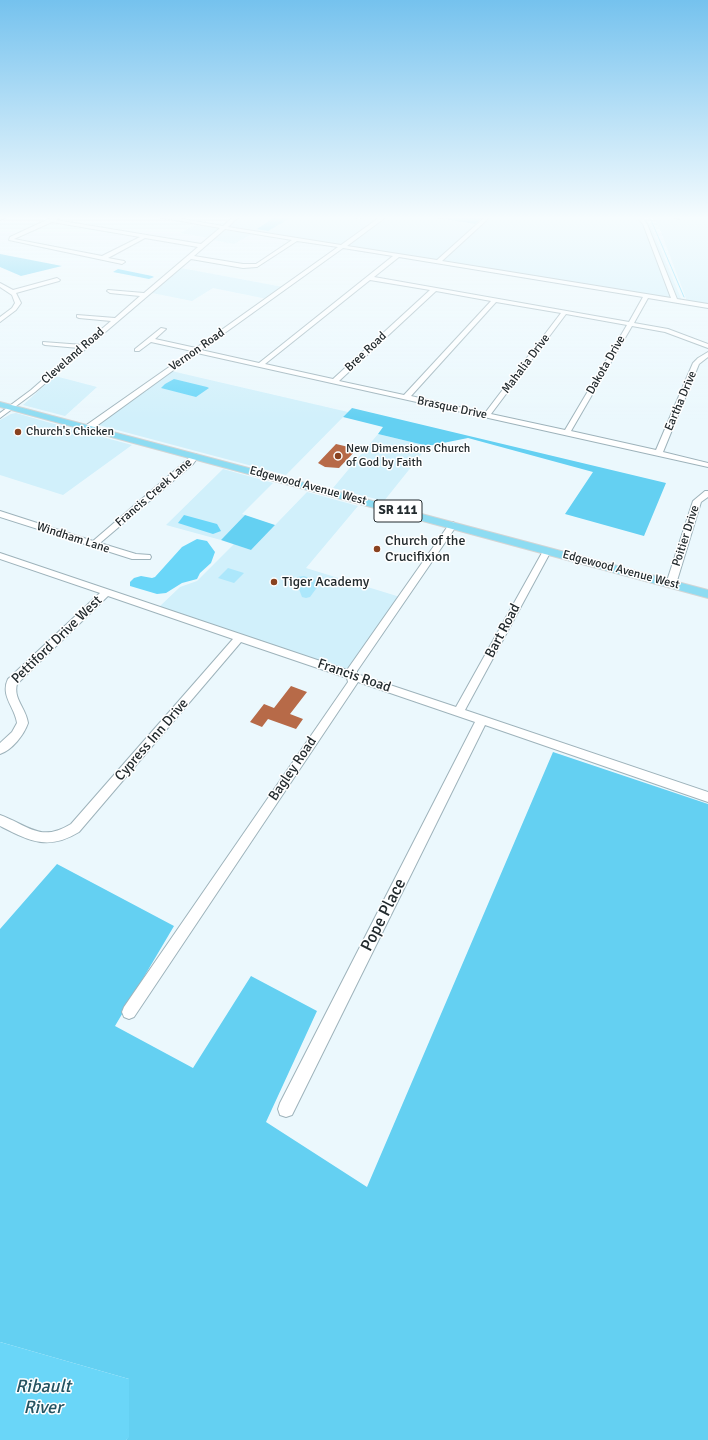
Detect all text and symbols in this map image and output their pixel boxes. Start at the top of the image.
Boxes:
street label: Cleveland Road [39,325,107,387]
street label: Vernon Road [167,326,227,374]
street label: Bree Road [342,329,390,375]
street label: Mahalia Drive [499,331,553,397]
street label: Dakota Drive [583,333,629,397]
street label: Eartha Drive [662,369,700,433]
street label: Brasque Drive [416,394,488,422]
place label: Church's Chicken [26,425,114,439]
marker: Church's Chicken [13,427,23,437]
place label: New Dimensions Church of God by Faith [346,442,470,470]
marker: New Dimensions Church of God by Faith [333,451,343,461]
street label: Francis Creek Lane [113,456,195,530]
street label: Edgewood Avenue West [248,463,368,509]
road number: SR 111 [374,500,422,522]
street label: Poitier Drive [669,504,703,568]
street label: Windham Lane [35,519,111,557]
place label: Church of the Crucifixion [385,533,465,566]
marker: Church of the Crucifixion [372,544,382,554]
street label: Edgewood Avenue West [561,547,681,593]
place label: Tiger Academy [282,574,369,590]
marker: Tiger Academy [269,577,279,587]
street label: Pettiford Drive West [8,593,106,687]
street label: Bart Road [482,601,524,661]
street label: Francis Road [315,656,393,696]
street label: Cypress Inn Drive [112,695,192,785]
street label: Bagley Road [266,734,320,804]
street label: Pope Place [357,875,411,955]
water label: Ribault River [15,1376,71,1418]

